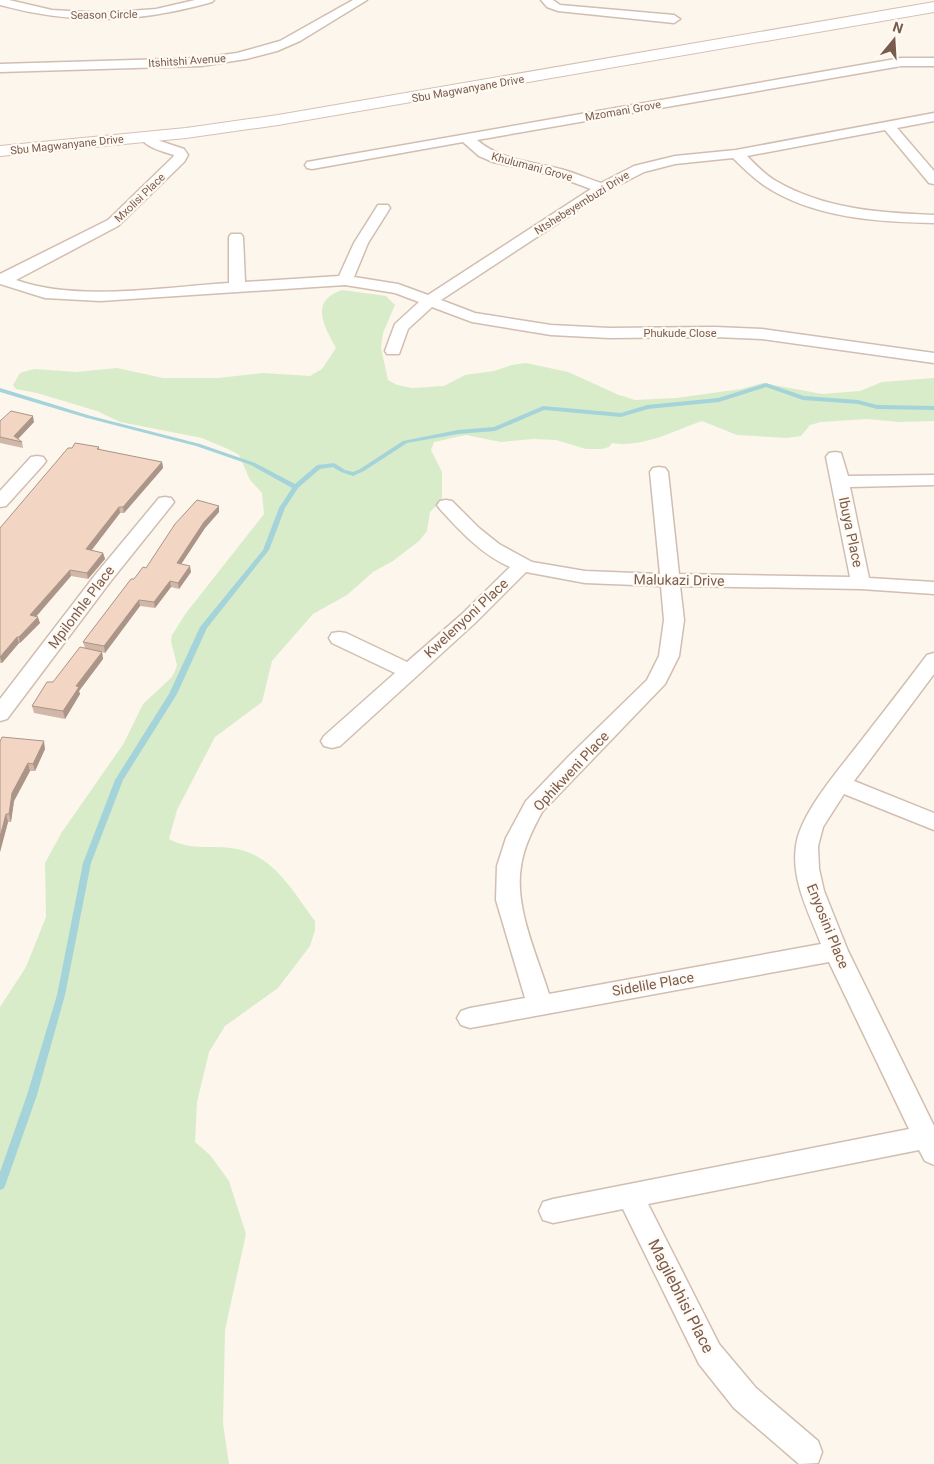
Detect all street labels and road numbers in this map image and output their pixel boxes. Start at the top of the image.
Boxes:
street label: Season Circle [70,8,138,22]
street label: Itshitshi Avenue [148,52,226,70]
street label: Sbu Magwanyane Drive [411,73,525,105]
street label: Mzomani Grove [584,98,662,124]
street label: Sbu Magwanyane Drive [10,133,125,157]
street label: Khulumani Grove [490,150,574,184]
street label: Ntshebeyembuzi Drive [532,168,632,237]
street label: Mxolisi Place [112,171,168,225]
street label: Phukude Close [643,327,717,340]
street label: Ibuya Place [836,495,866,569]
street label: Mpilonhle Place [45,563,117,651]
street label: Malukazi Drive [633,571,725,589]
street label: Kwelenyoni Place [421,575,511,661]
street label: Ophikweni Place [530,728,612,814]
street label: Enyosini Place [804,881,852,971]
street label: Sidelile Place [611,969,695,999]
street label: Magilebhisi Place [644,1236,718,1356]

